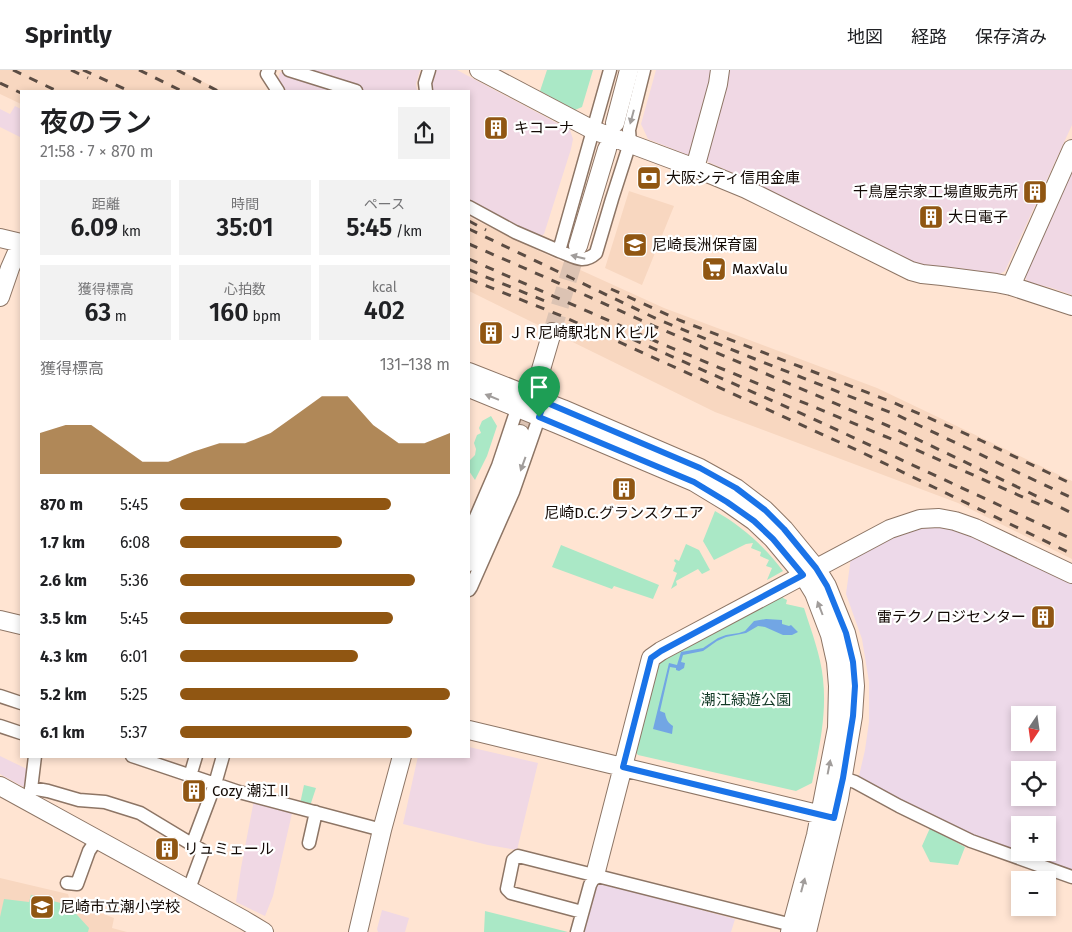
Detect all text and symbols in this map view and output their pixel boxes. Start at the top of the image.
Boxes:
text: Sprintly [25,21,112,49]
text: 地図 [847,26,883,48]
text: 経路 [911,26,947,48]
text: 保存済み [975,26,1047,48]
text: 夜のラン [40,106,152,139]
button: share [398,107,450,159]
one-way arrow [628,110,636,125]
building icon: キコーナ [483,115,509,141]
place label: キコーナ [514,119,574,137]
text: 21:58 · 7 × 870 m [40,142,153,161]
bank icon: 大阪シティ信用金庫 [636,165,662,191]
place label: 大阪シティ信用金庫 [666,169,800,187]
building icon: 千鳥屋宗家工場直販売所 [1022,179,1048,205]
place label: 千鳥屋宗家工場直販売所 [853,183,1018,201]
text: 距離 [92,196,120,213]
text: 時間 [231,196,259,213]
text: ペース [364,196,405,213]
building icon: 大日電子 [918,204,944,230]
place label: 大日電子 [948,208,1008,226]
text: 6.09 [70,213,118,243]
text: 35:01 [216,213,274,243]
text: 5:45 [346,213,392,243]
text: km [118,223,141,240]
text: /km [392,223,422,240]
school or university icon: 尼崎長洲保育園 [622,232,648,258]
place label: 尼崎長洲保育園 [652,236,757,254]
one-way arrow [570,253,586,261]
supermarket icon: MaxValu [701,256,727,282]
place label: MaxValu [732,260,788,278]
text: kcal [372,279,397,296]
text: 獲得標高 [78,281,134,298]
text: 心拍数 [224,281,266,298]
text: 402 [364,296,405,326]
text: 63 [85,298,111,328]
text: 160 [209,298,249,328]
text: m [111,308,127,325]
text: bpm [249,308,281,325]
building icon: ＪＲ尼崎駅北ＮＫビル [478,320,504,346]
place label: ＪＲ尼崎駅北ＮＫビル [508,324,658,342]
text: 131–138 m [380,355,450,374]
text: 獲得標高 [40,359,104,378]
pin [518,366,560,417]
icon: arrive [525,373,553,401]
one-way arrow [485,393,499,401]
one-way arrow [519,457,526,472]
building icon: 尼崎D.C.グランスクエア [611,476,637,502]
text: 870 m [40,495,83,514]
text: 5:45 [120,495,148,514]
place label: 尼崎D.C.グランスクエア [544,504,704,522]
text: 1.7 km [40,533,85,552]
text: 6:08 [120,533,150,552]
text: 2.6 km [40,571,87,590]
text: 5:36 [120,571,149,590]
one-way arrow [816,600,824,615]
building icon: 雷テクノロジセンター [1030,604,1056,630]
place label: 雷テクノロジセンター [877,608,1026,626]
text: 3.5 km [40,609,87,628]
text: 5:45 [120,609,148,628]
text: 4.3 km [40,647,88,666]
text: 6:01 [120,647,148,666]
text: 5.2 km [40,685,87,704]
text: 5:25 [120,685,148,704]
park label: 潮江緑遊公園 [701,691,791,709]
north arrow [1011,706,1056,751]
map controls [1011,706,1056,916]
text: 6.1 km [40,723,85,742]
text: 5:37 [120,723,147,742]
one-way arrow [826,759,834,775]
button: locate [1011,761,1056,806]
building icon: Cozy 潮江Ⅱ [181,778,207,804]
place label: Cozy 潮江Ⅱ [212,782,292,800]
button: + [1011,816,1056,861]
building icon: リュミェール [154,836,180,862]
place label: リュミェール [184,840,274,858]
button: − [1011,871,1056,916]
one-way arrow [799,877,807,892]
school or university icon: 尼崎市立潮小学校 [29,894,55,920]
place label: 尼崎市立潮小学校 [60,898,180,916]

